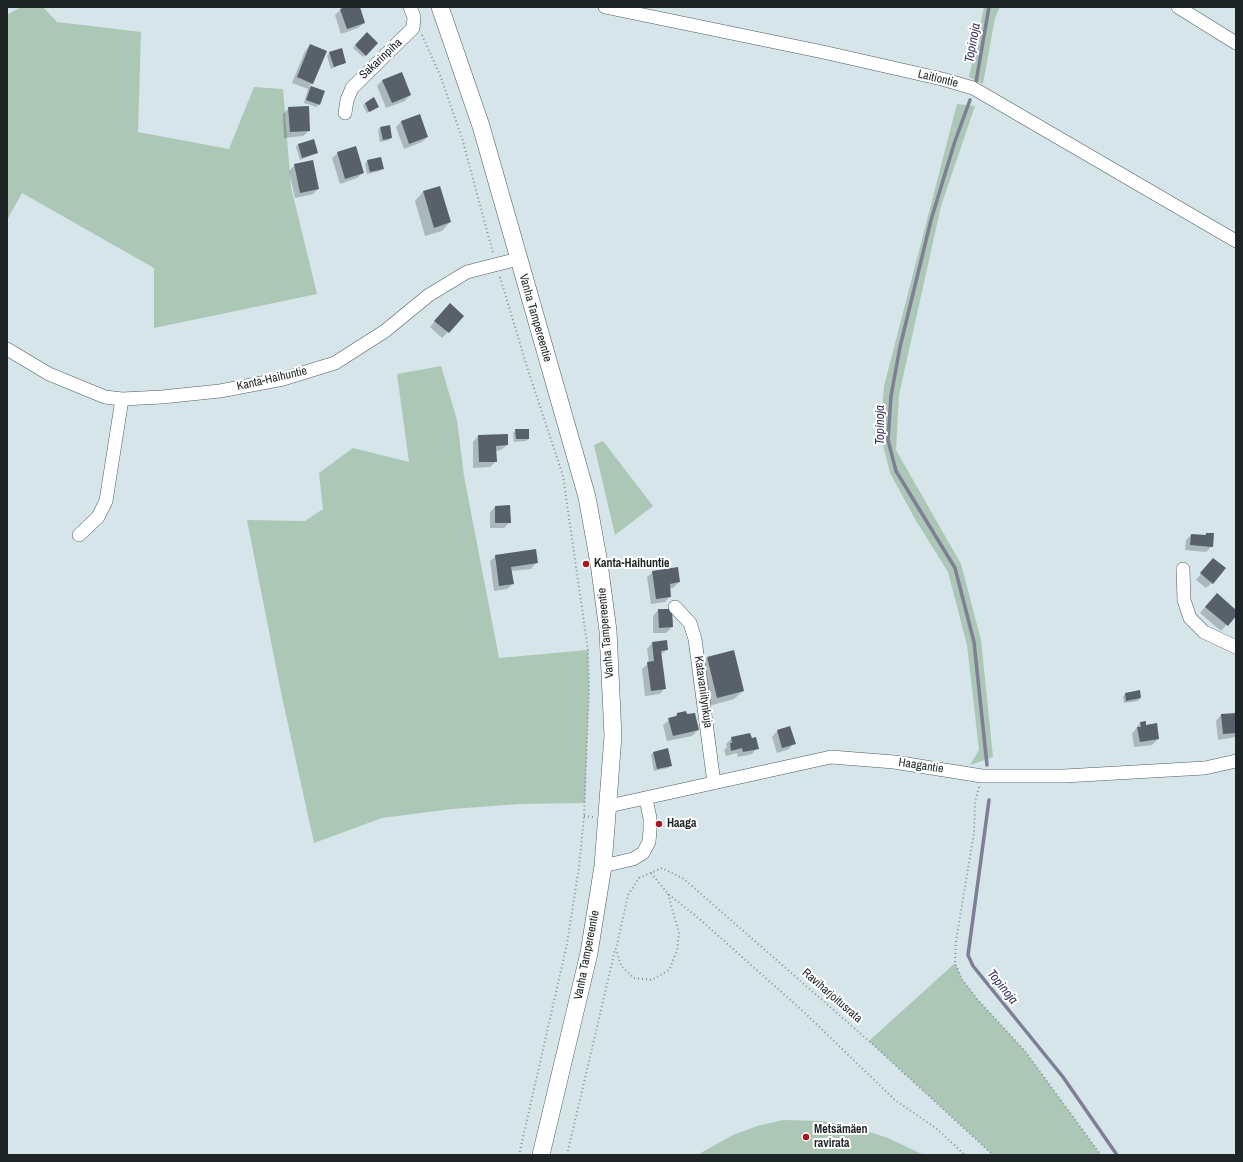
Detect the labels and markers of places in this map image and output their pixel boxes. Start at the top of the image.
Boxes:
place label: Kanta-Haihuntie [594,557,669,571]
marker: Kanta-Haihuntie [581,559,591,569]
place label: Haaga [667,817,697,831]
marker: Haaga [654,819,664,829]
place label: Metsämäen ravirata [814,1123,868,1151]
marker: Metsämäen ravirata [801,1132,811,1142]

